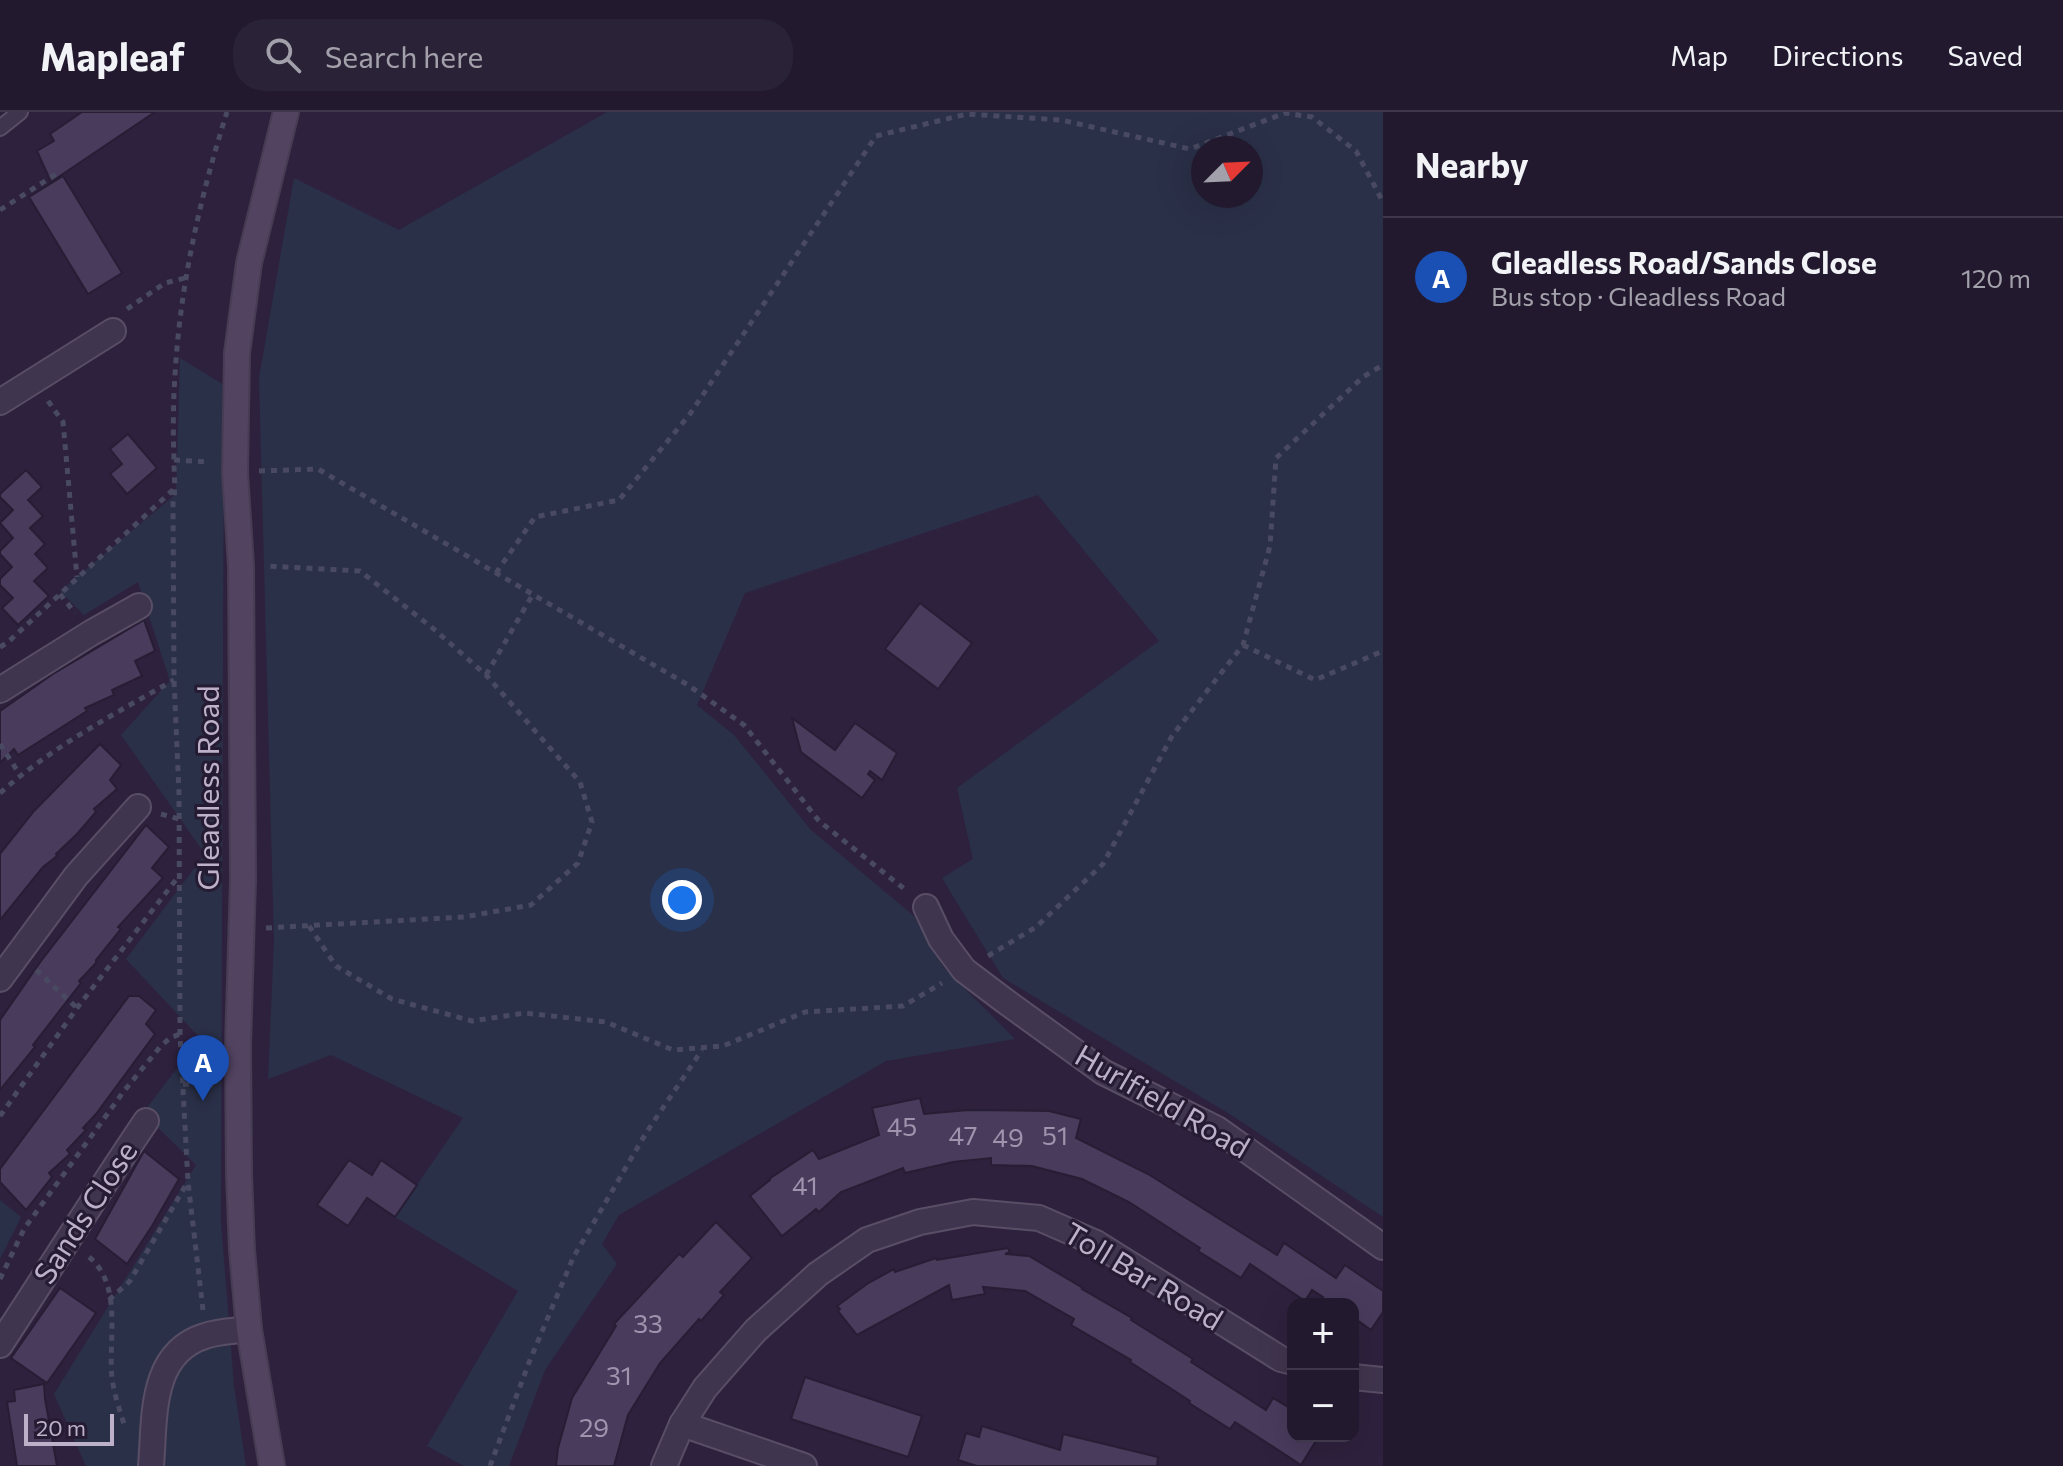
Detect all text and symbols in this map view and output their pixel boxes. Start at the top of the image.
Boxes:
search box [233,19,793,91]
text: Mapleaf [40,32,185,79]
icon: search [261,33,305,77]
text: Search here [325,37,483,74]
text: Map [1670,38,1728,72]
text: Directions [1772,38,1903,72]
text: Saved [1947,38,2023,72]
north arrow [1191,136,1263,208]
text: Nearby [1415,143,1529,185]
text: Gleadless Road/Sands Close [1491,243,1877,280]
text: A [1432,262,1450,293]
text: 120 m [1961,262,2031,293]
text: Bus stop · Gleadless Road [1491,280,1786,311]
street label: Gleadless Road [188,686,225,890]
your location [662,880,702,920]
pin: A [177,1035,229,1101]
street label: Hurlfield Road [1070,1035,1257,1165]
house number: 45 [887,1110,917,1141]
house number: 47 [949,1119,977,1150]
house number: 51 [1042,1119,1068,1150]
house number: 49 [992,1121,1024,1152]
street label: Sands Close [24,1133,144,1290]
house number: 41 [792,1169,818,1200]
street label: Toll Bar Road [1058,1213,1230,1337]
map controls [1287,1298,1359,1442]
button: + [1287,1298,1359,1370]
house number: 33 [633,1307,663,1338]
house number: 31 [606,1359,632,1390]
button: − [1287,1370,1359,1442]
scale bar [24,1410,114,1446]
house number: 29 [579,1411,609,1442]
text: 20 m [36,1414,86,1441]

